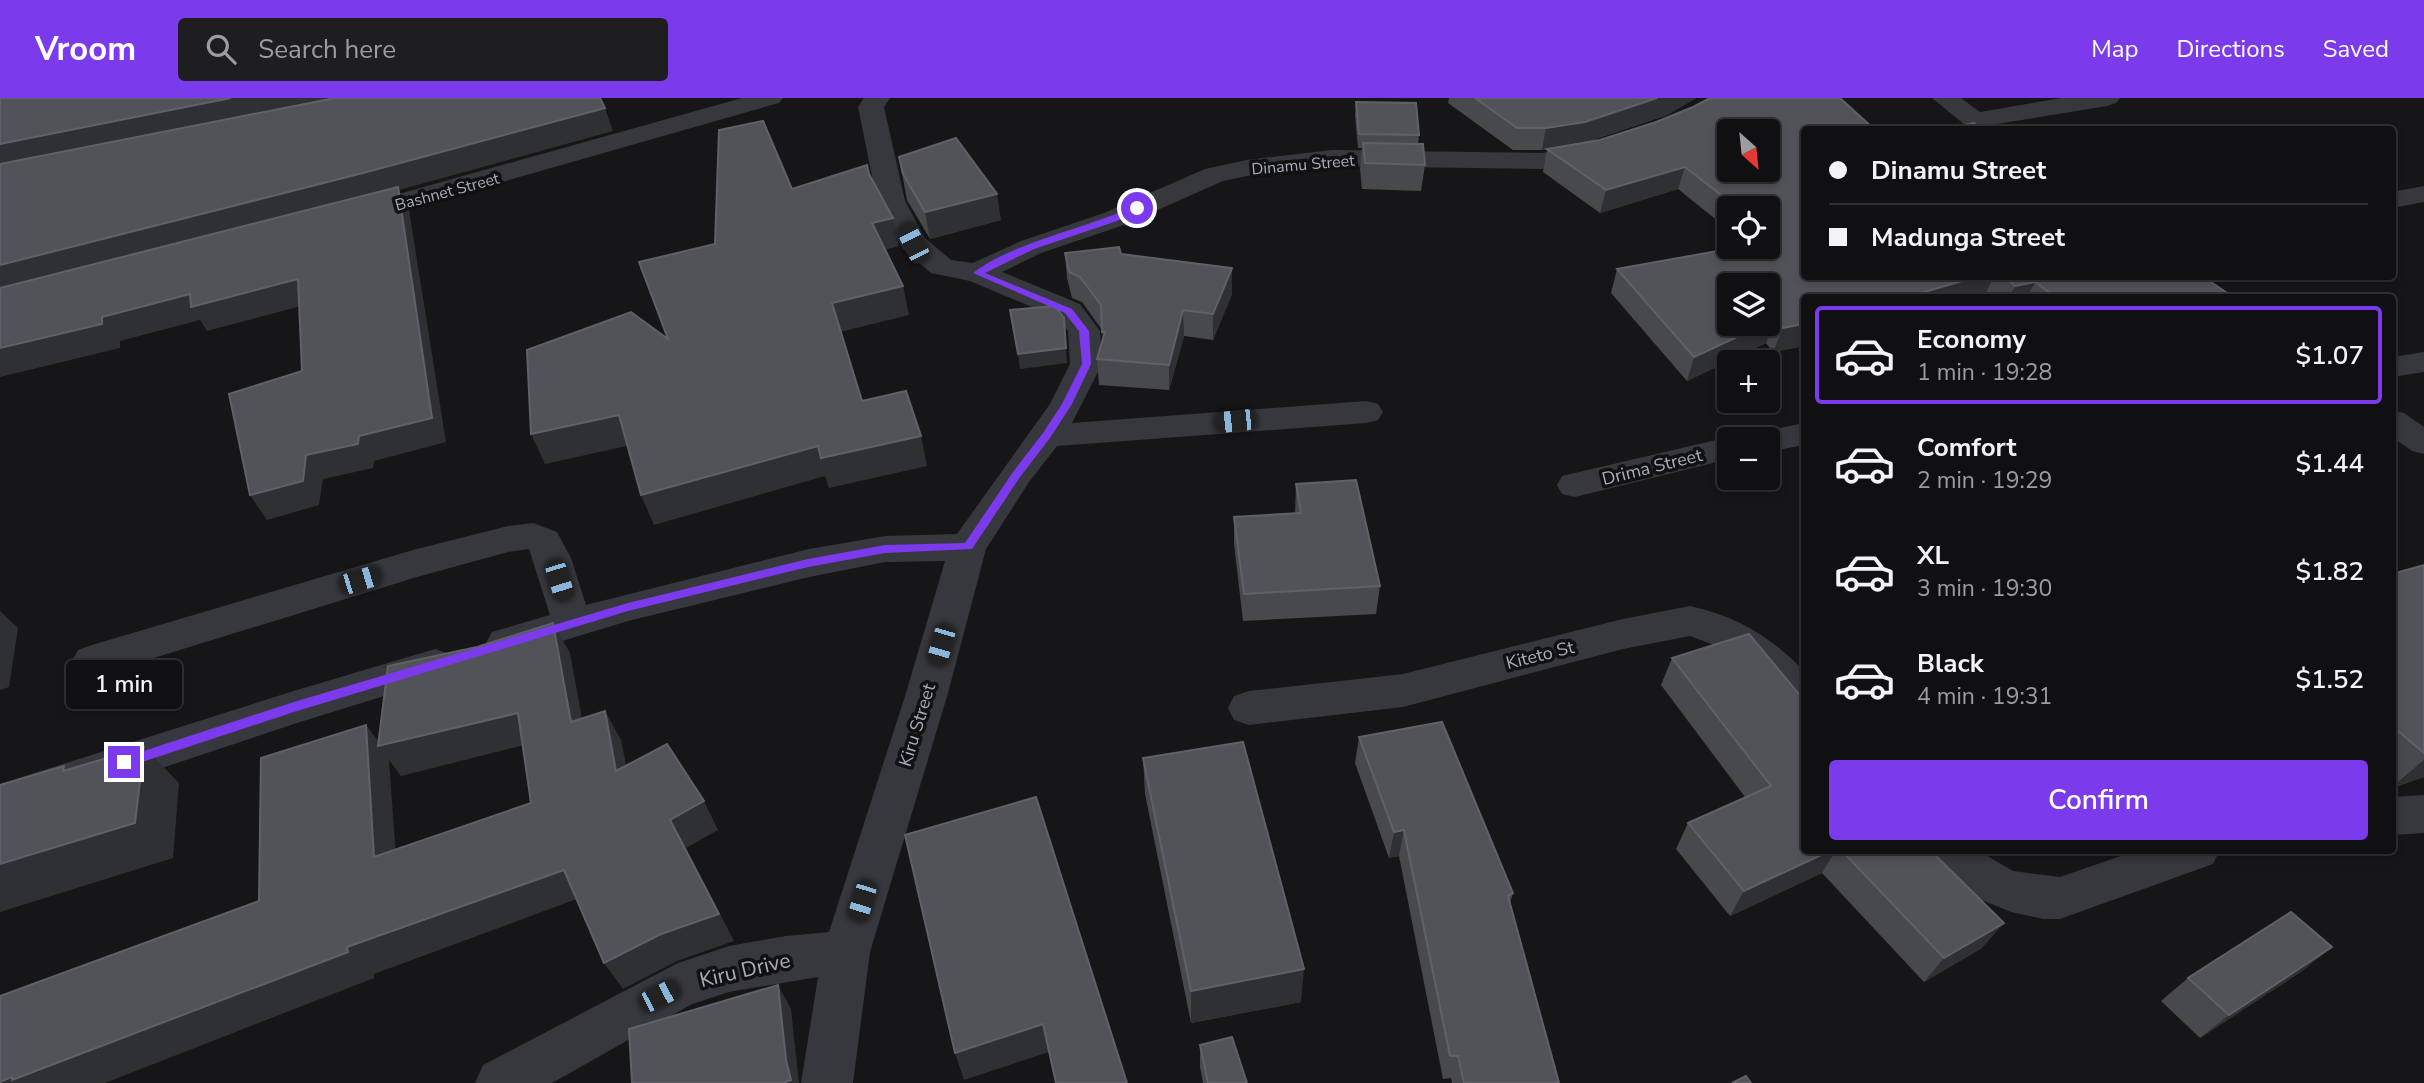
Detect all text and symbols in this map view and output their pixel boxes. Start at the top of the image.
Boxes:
search box [178,18,668,81]
text: Vroom [35,27,136,72]
icon: search [202,30,240,68]
text: Search here [258,32,396,67]
text: Map [2091,33,2138,65]
text: Directions [2176,33,2285,65]
text: Saved [2323,33,2389,65]
north arrow [1717,119,1780,182]
map controls [1717,119,1780,490]
street label: Dinamu Street [1251,149,1356,180]
text: Dinamu Street [1871,153,2046,188]
street label: Bashnet Street [393,167,502,216]
route start [1121,192,1153,224]
button: locate [1717,196,1780,259]
car [895,220,932,266]
text: Madunga Street [1871,220,2065,255]
button: layers [1717,273,1780,336]
text: Economy [1917,322,2026,357]
icon: car [1833,324,1896,387]
text: $1.07 [2295,338,2364,373]
button: + [1717,350,1780,413]
text: 1 min · 19:28 [1917,357,2052,388]
car [1214,408,1257,434]
button: − [1717,427,1780,490]
text: Comfort [1917,430,2017,465]
icon: car [1833,432,1896,495]
street label: Drima Street [1599,443,1705,491]
text: $1.44 [2295,446,2364,481]
text: 2 min · 19:29 [1917,465,2052,496]
text: XL [1917,538,1949,573]
icon: car [1833,540,1896,603]
text: $1.82 [2295,554,2364,589]
car [543,557,576,603]
car [337,564,384,596]
text: 3 min · 19:30 [1917,573,2052,604]
car [926,622,957,668]
street label: Kiteto St [1503,635,1577,675]
text: Black [1917,646,1984,681]
icon: car [1833,648,1896,711]
callout: 1 min [66,660,182,710]
text: $1.52 [2295,662,2364,697]
text: 1 min [95,669,153,700]
street label: Kiru Street [893,680,941,769]
text: 4 min · 19:31 [1917,681,2052,712]
route end [108,746,140,778]
button: Confirm [1829,760,2368,840]
car [846,878,879,924]
street label: Kiru Drive [697,946,793,994]
car [636,977,683,1015]

